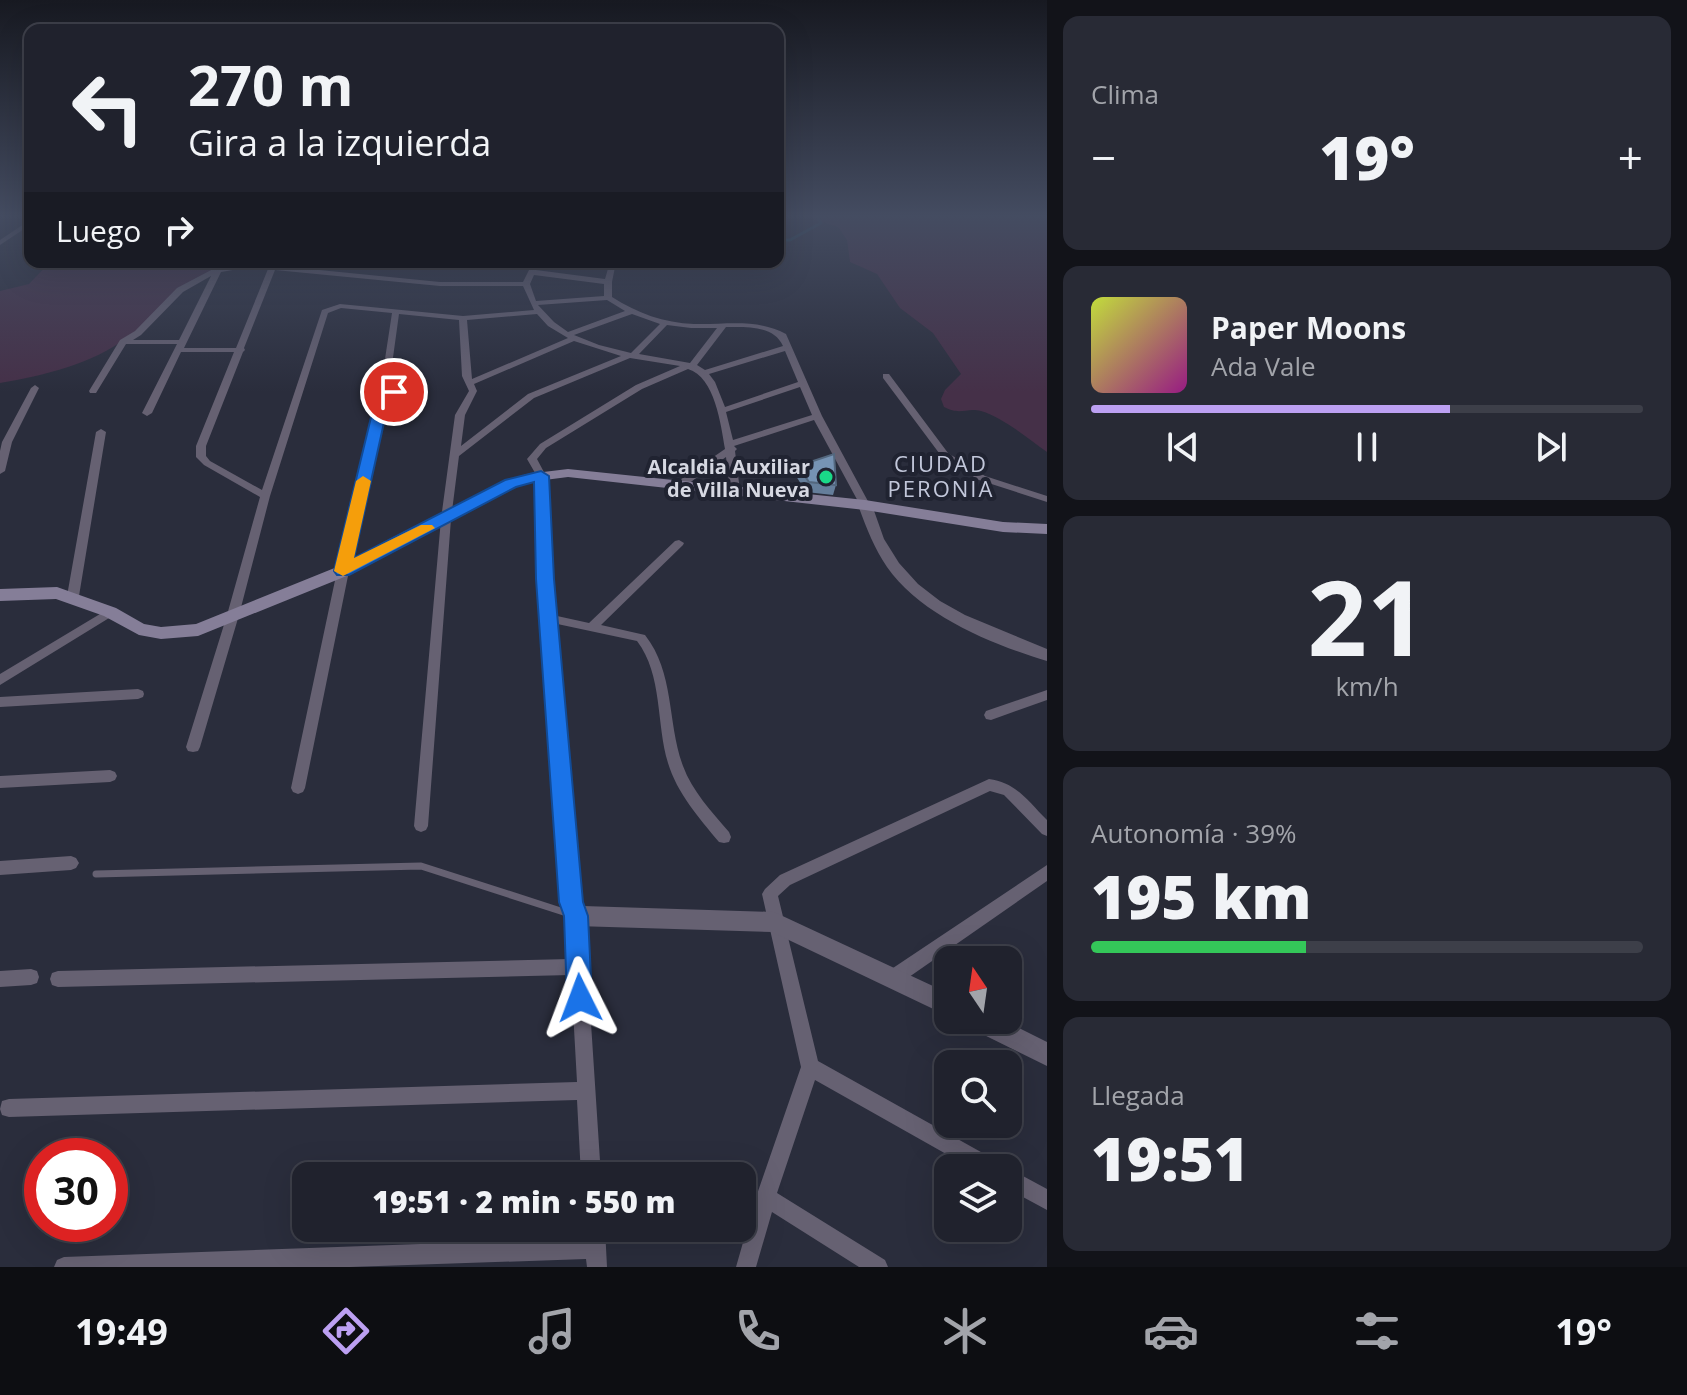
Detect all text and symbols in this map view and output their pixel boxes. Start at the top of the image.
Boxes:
text: 270 m [188,46,354,122]
icon: left [56,56,160,160]
text: Clima [1091,76,1159,112]
text: 19° [1319,116,1415,198]
text: Gira a la izquierda [188,118,491,167]
text: − [1091,127,1116,187]
text: + [1618,127,1643,187]
icon: right [157,208,201,252]
text: Luego [56,210,141,251]
text: Paper Moons [1211,307,1406,348]
text: Ada Vale [1211,348,1316,384]
pin [360,358,428,426]
icon: arrive [372,370,416,414]
icon: previous [1161,425,1205,469]
icon: pause [1345,425,1389,469]
icon: next [1529,425,1573,469]
district label: CIUDAD PERONIA [888,448,994,503]
place label: Alcaldia Auxiliar de Villa Nueva [648,453,810,503]
marker: Alcaldia Auxiliar de Villa Nueva [817,468,835,486]
text: 21 [1308,545,1426,686]
text: km/h [1335,668,1399,704]
text: Autonomía · 39% [1091,815,1297,851]
text: 195 km [1091,855,1312,937]
north arrow [934,946,1022,1034]
map controls [934,946,1022,1242]
position arrow [538,956,622,1040]
button: search [934,1050,1022,1138]
text: Llegada [1091,1077,1185,1113]
text: 19:51 [1091,1117,1249,1199]
speed limit sign: 30 [24,1138,128,1242]
button: layers [934,1154,1022,1242]
text: 19:51 · 2 min · 550 m [372,1181,676,1222]
icon: directions [318,1303,374,1359]
icon: music [524,1303,580,1359]
icon: phone [730,1303,786,1359]
icon: climate [937,1303,993,1359]
icon: car [1143,1303,1199,1359]
icon: filters [1349,1303,1405,1359]
text: 19:49 [75,1307,168,1356]
text: 19° [1555,1307,1612,1356]

